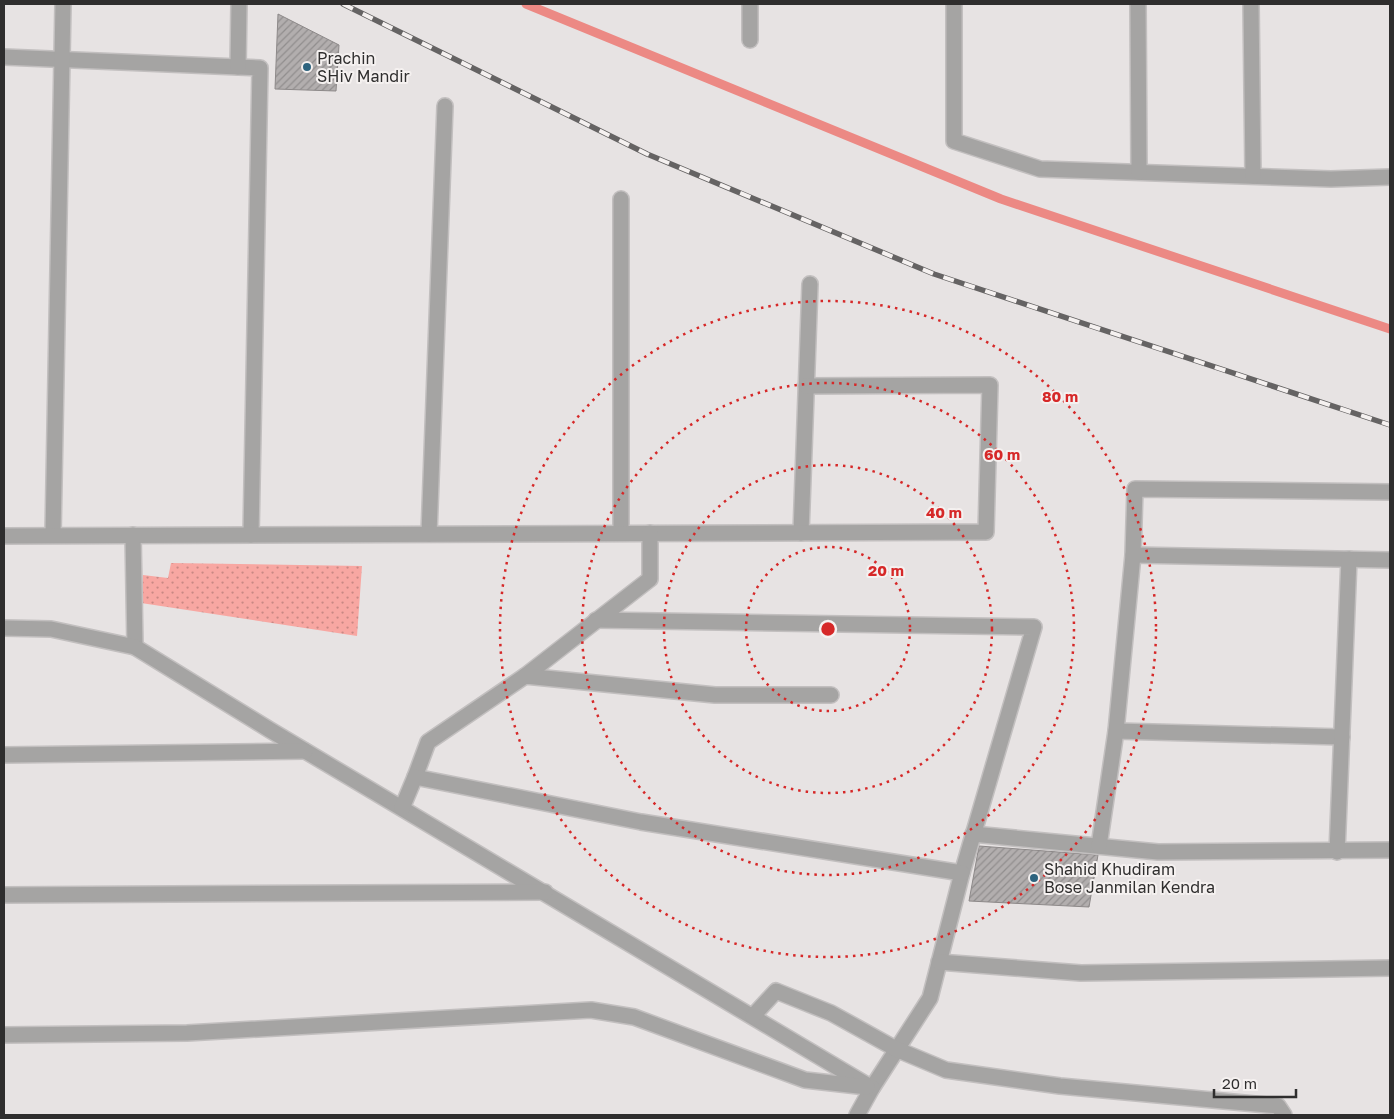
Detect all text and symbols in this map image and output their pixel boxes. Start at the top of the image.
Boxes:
place label: Prachin SHiv Mandir [317,48,410,86]
marker: Prachin SHiv Mandir [301,61,313,73]
text: 80 m [1042,387,1078,405]
text: 60 m [984,445,1020,463]
text: 40 m [926,503,962,521]
text: 20 m [868,561,904,579]
centre of rings [819,620,837,638]
place label: Shahid Khudiram Bose Janmilan Kendra [1044,859,1215,897]
marker: Shahid Khudiram Bose Janmilan Kendra [1028,872,1040,884]
scale bar [1214,1066,1296,1098]
text: 20 m [1222,1074,1257,1092]

